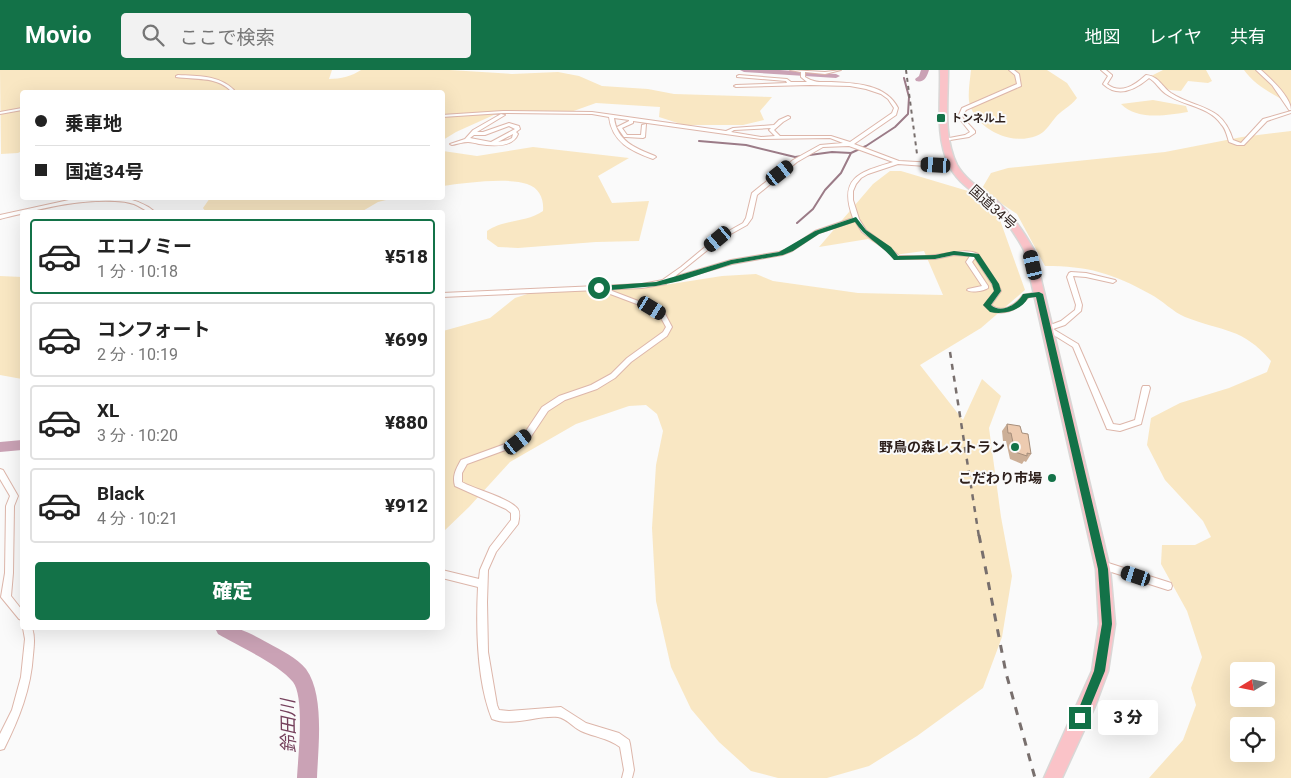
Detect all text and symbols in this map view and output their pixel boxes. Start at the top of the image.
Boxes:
search box [121,13,471,58]
text: Movio [25,21,91,49]
icon: search [139,21,167,49]
text: ここで検索 [179,26,274,49]
text: 地図 [1085,26,1121,47]
text: レイヤ [1149,26,1202,47]
text: 共有 [1230,26,1266,47]
text: 乗車地 [65,112,122,135]
marker: トンネル上 [935,112,947,124]
place label: トンネル上 [951,112,1006,125]
car [920,157,951,173]
car [763,158,796,188]
text: 国道34号 [65,160,144,183]
street label: 国道34号 [966,182,1020,232]
car [701,224,734,254]
icon: car [37,234,82,279]
text: エコノミー [97,235,192,258]
text: ¥518 [385,245,428,268]
car [1022,249,1043,281]
text: 1 分 · 10:18 [97,262,178,281]
route start [588,277,610,299]
car [635,294,668,322]
icon: car [37,317,82,362]
text: コンフォート [97,318,210,341]
text: ¥699 [385,328,428,351]
text: 2 分 · 10:19 [97,345,178,364]
text: XL [97,399,119,422]
icon: car [37,400,82,445]
text: ¥880 [385,411,428,434]
text: 3 分 · 10:20 [97,426,178,445]
car [501,427,534,457]
place label: 野鳥の森レストラン [879,439,1005,455]
marker: 野鳥の森レストラン [1009,441,1021,453]
place label: こだわり市場 [958,470,1042,486]
marker: こだわり市場 [1046,472,1058,484]
text: Black [97,482,144,505]
icon: car [37,483,82,528]
text: ¥912 [385,494,428,517]
text: 4 分 · 10:21 [97,509,178,528]
button: 確定 [35,562,430,620]
car [1119,564,1152,588]
north arrow [1230,662,1275,708]
map controls [1230,662,1275,762]
water label: 鈴田川 [277,697,299,753]
callout: 3 分 [1098,700,1158,736]
route end [1069,707,1091,729]
text: 3 分 [1113,708,1143,727]
button: locate [1230,717,1275,762]

